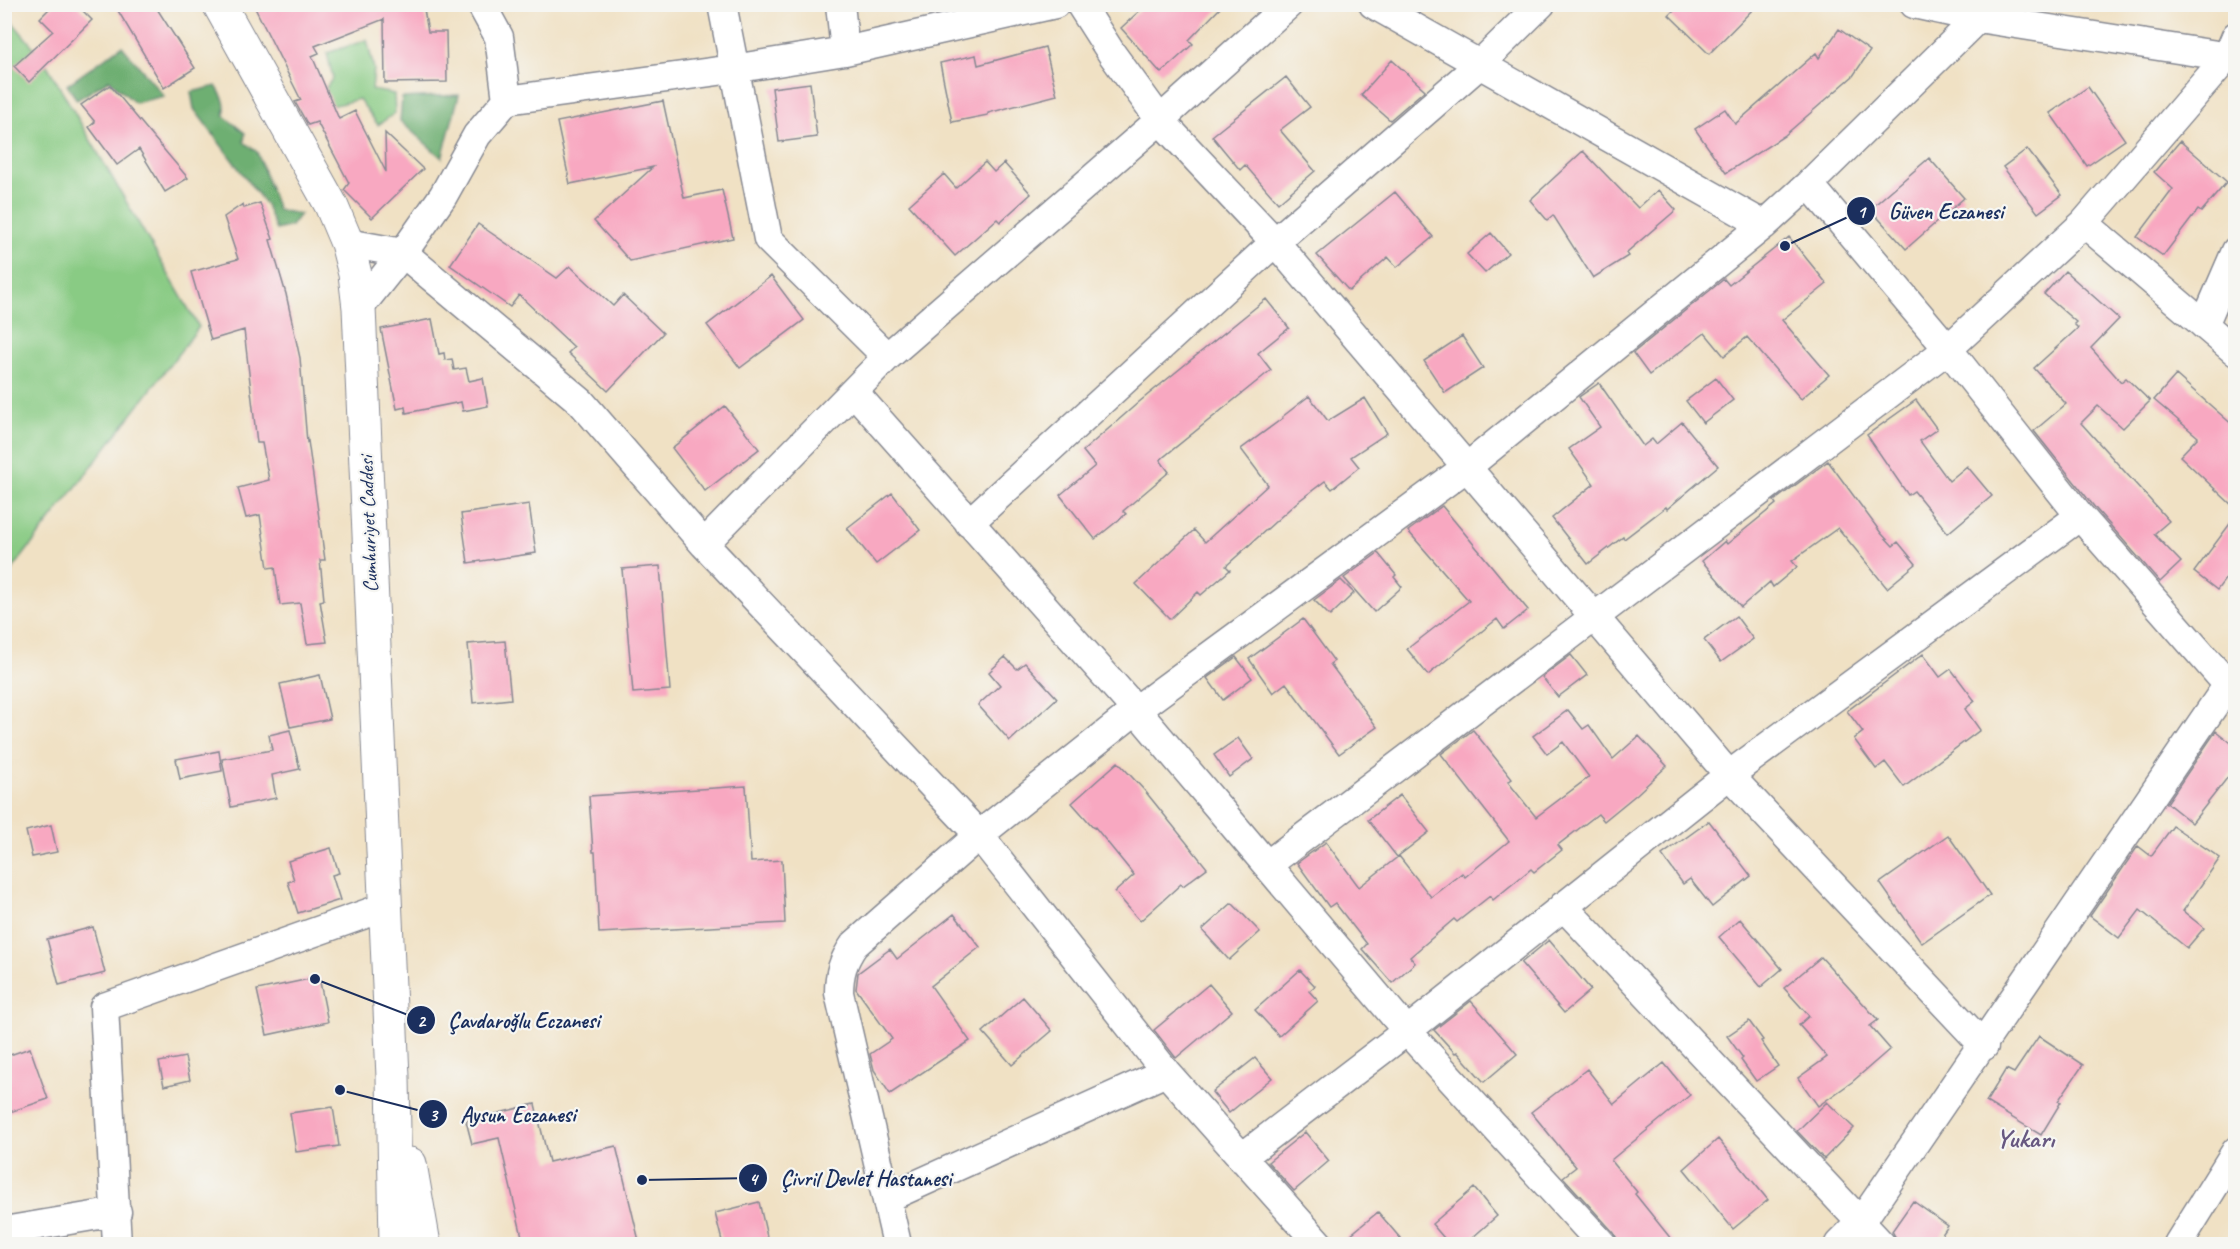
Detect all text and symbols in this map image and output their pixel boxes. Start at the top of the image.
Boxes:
callout: Güven Eczanesi [1846,191,2015,231]
text: Güven Eczanesi [1889,198,2006,226]
text: 1 [1857,201,1867,223]
street label: Cumhuriyet Caddesi [353,452,383,593]
callout: Çavdaroğlu Eczanesi [406,1000,612,1040]
text: Çavdaroğlu Eczanesi [448,1007,602,1035]
text: 2 [417,1010,427,1032]
callout: Aysun Eczanesi [418,1094,588,1134]
text: Aysun Eczanesi [460,1101,578,1129]
text: 3 [429,1104,439,1126]
district label: Yukarı [1996,1121,2056,1155]
callout: Çivril Devlet Hastanesi [738,1158,964,1198]
text: Çivril Devlet Hastanesi [781,1165,954,1193]
text: 4 [749,1168,759,1190]

